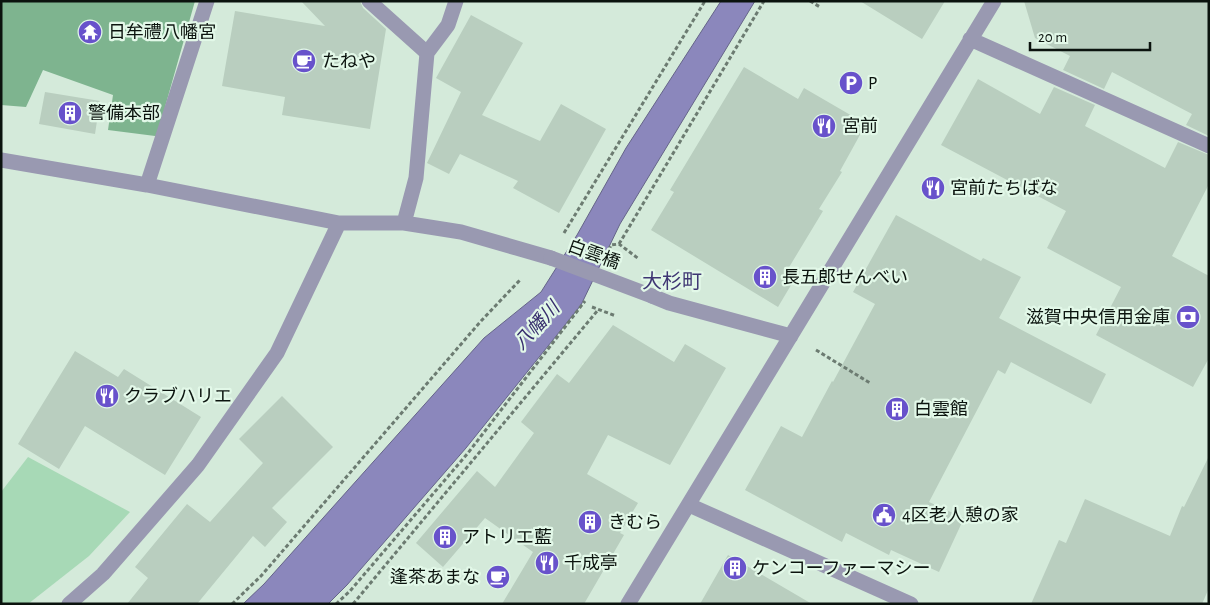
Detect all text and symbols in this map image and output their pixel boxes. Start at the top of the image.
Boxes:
temple icon: 日牟禮八幡宮 [77,19,103,45]
scale bar [1030,20,1150,52]
place label: 日牟禮八幡宮 [108,23,216,42]
text: 20 m [1038,30,1067,45]
cafe icon: たねや [291,48,317,74]
place label: たねや [322,52,376,71]
parking icon: P [838,70,864,96]
place label: P [868,75,877,93]
building icon: 警備本部 [57,100,83,126]
place label: 警備本部 [88,103,160,123]
restaurant icon: 宮前 [811,113,837,139]
place label: 宮前 [842,116,878,136]
restaurant icon: 宮前たちばな [920,175,946,201]
place label: 宮前たちばな [950,178,1058,198]
street label: 白雲橋 [565,235,623,273]
building icon: 長五郎せんべい [752,264,778,290]
place label: 長五郎せんべい [782,268,908,287]
district label: 大杉町 [642,271,702,292]
water label: 八幡川 [510,297,565,353]
bank icon: 滋賀中央信用金庫 [1175,304,1201,330]
place label: 滋賀中央信用金庫 [1026,307,1170,327]
restaurant icon: クラブハリエ [94,383,120,409]
place label: クラブハリエ [124,386,232,406]
building icon: 白雲館 [884,396,910,422]
place label: 白雲館 [914,399,968,419]
public building icon: 4区老人憩の家 [871,502,897,528]
place label: 4区老人憩の家 [902,505,1019,525]
building icon: きむら [577,509,603,535]
place label: きむら [608,513,662,532]
building icon: アトリエ藍 [432,524,458,550]
place label: アトリエ藍 [462,528,552,547]
restaurant icon: 千成亭 [534,550,560,576]
place label: 千成亭 [564,554,618,573]
building icon: ケンコーファーマシー [722,555,748,581]
place label: ケンコーファーマシー [752,559,930,578]
cafe icon: 逢茶あまな [485,564,511,590]
place label: 逢茶あまな [390,567,480,587]

